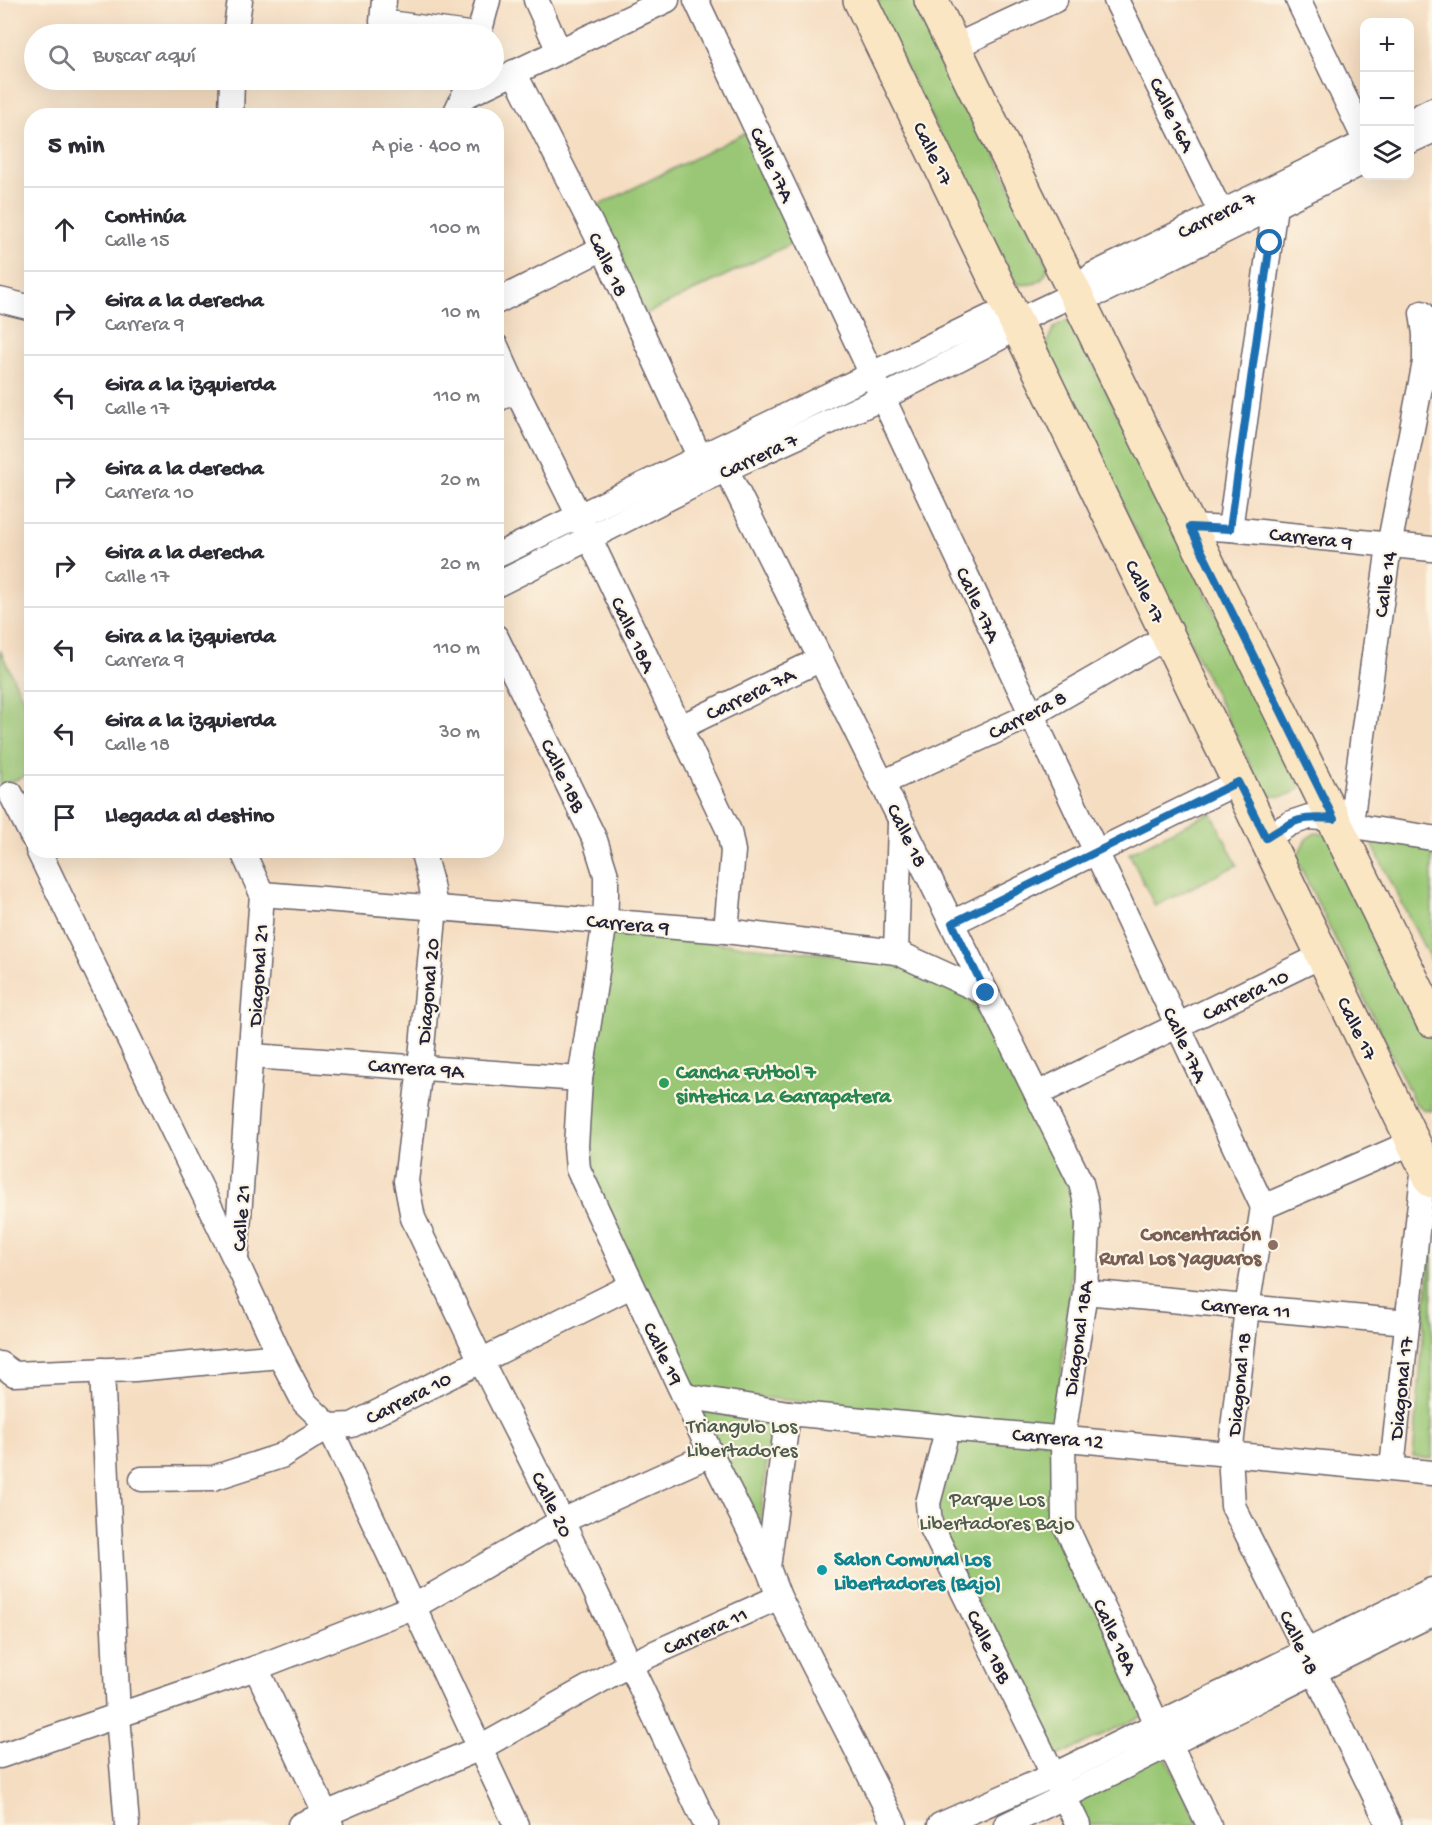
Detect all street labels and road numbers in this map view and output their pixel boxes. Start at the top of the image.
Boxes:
street label: Calle 16A [1141,74,1199,158]
street label: Calle 17 [905,119,957,191]
street label: Calle 17A [742,124,799,208]
street label: Carrera 7 [1174,187,1262,247]
street label: Calle 18 [580,229,632,302]
street label: Carrera 7 [716,429,804,487]
street label: Carrera 9 [1268,524,1354,557]
street label: Calle 14 [1370,550,1404,619]
street label: Calle 17 [1117,557,1169,629]
street label: Calle 17A [948,564,1005,648]
street label: Calle 18A [602,594,660,679]
street label: Carrera 7A [703,663,802,728]
street label: Carrera 8 [985,687,1072,747]
street label: Calle 18B [532,736,590,819]
street label: Calle 18 [879,800,931,873]
street label: Carrera 9 [585,910,671,943]
street label: Diagonal 21 [244,923,277,1029]
street label: Diagonal 20 [413,937,448,1047]
street label: Carrera 10 [1199,965,1294,1029]
street label: Calle 17 [1329,994,1381,1066]
street label: Calle 17A [1155,1004,1212,1088]
street label: Carrera 9A [367,1055,466,1086]
street label: Calle 21 [229,1184,258,1252]
street label: Diagonal 18A [1060,1278,1101,1400]
street label: Carrera 11 [1200,1294,1292,1327]
street label: Calle 19 [635,1319,687,1391]
street label: Diagonal 18 [1223,1331,1259,1439]
street label: Diagonal 17 [1385,1335,1421,1443]
street label: Carrera 10 [362,1368,457,1432]
street label: Carrera 12 [1011,1424,1104,1457]
street label: Calle 20 [523,1468,577,1543]
street label: Calle 18A [1084,1596,1142,1681]
street label: Carrera 11 [660,1604,753,1663]
street label: Calle 18B [958,1607,1016,1690]
street label: Calle 18 [1271,1607,1323,1680]

